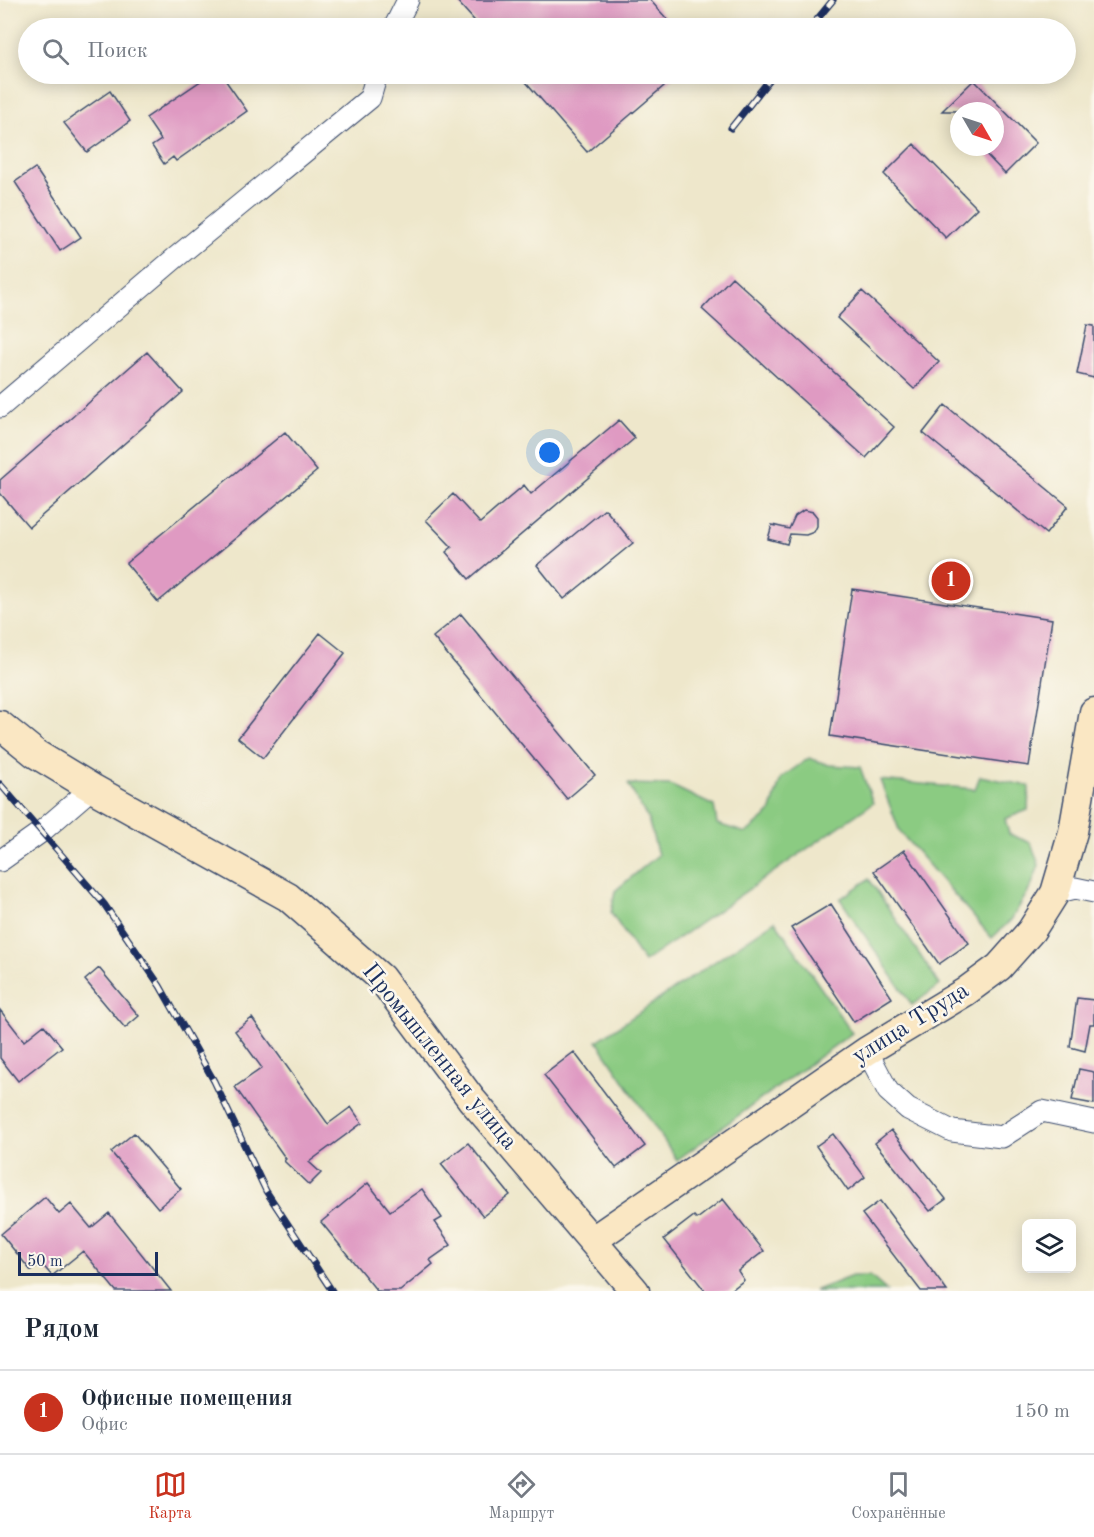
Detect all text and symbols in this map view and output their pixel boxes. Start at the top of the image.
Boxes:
search box [18,18,1076,84]
icon: search [39,35,72,68]
text: Поиск [87,40,148,62]
north arrow [950,102,1004,156]
your location [535,438,564,467]
pin: 1 [932,558,970,604]
street label: Промышленная улица [357,959,521,1155]
street label: улица Труда [849,979,974,1069]
map controls [1022,1219,1076,1273]
button: layers [1022,1219,1076,1273]
scale bar [18,1249,158,1276]
text: 50 m [27,1254,63,1270]
text: Рядом [24,1317,99,1343]
text: Офисные помещения [81,1388,293,1410]
text: 1 [38,1402,49,1422]
text: 150 m [1014,1402,1070,1422]
text: Офис [81,1415,128,1435]
tab: Карта [148,1468,192,1524]
tab: Маршрут [489,1468,554,1524]
tab: Сохранённые [851,1468,946,1524]

